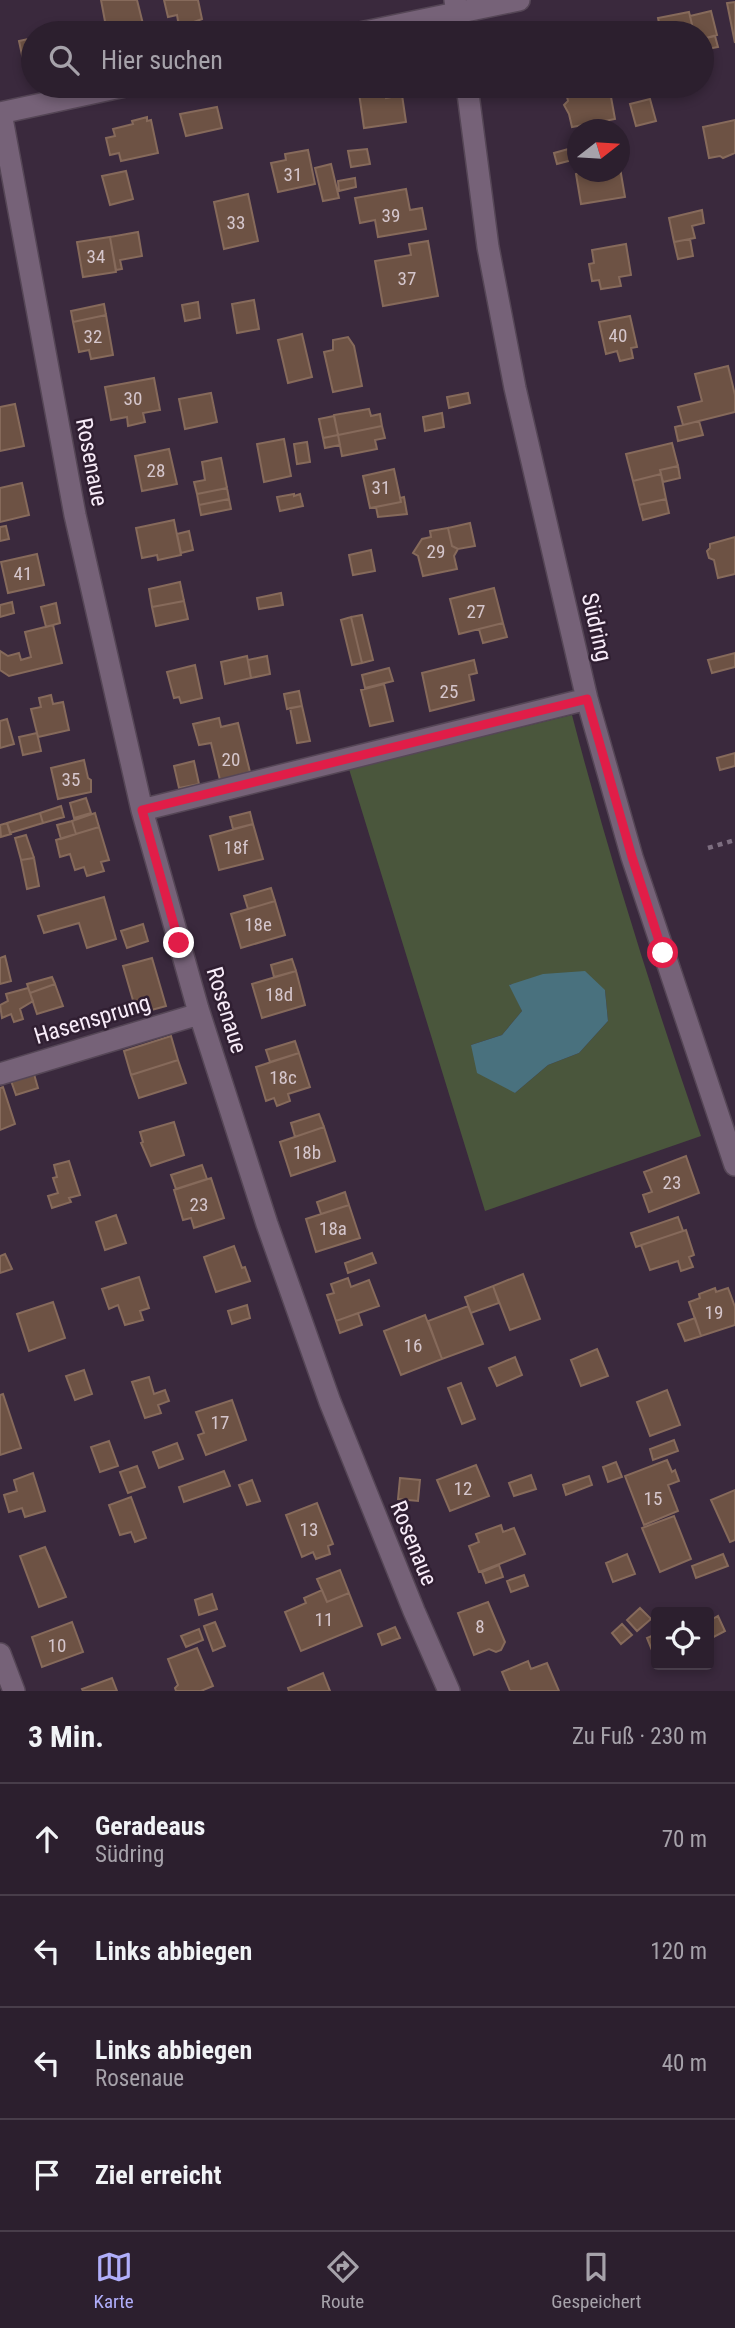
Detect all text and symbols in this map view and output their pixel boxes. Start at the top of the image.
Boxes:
search box [21,21,714,98]
icon: search [45,41,83,79]
text: Hier suchen [101,45,223,75]
north arrow [567,119,630,182]
house number: 31 [284,163,302,186]
house number: 39 [382,204,400,227]
house number: 33 [227,211,245,234]
house number: 34 [87,245,105,268]
house number: 37 [398,267,416,290]
house number: 40 [609,324,627,347]
house number: 32 [84,325,102,348]
house number: 30 [124,387,142,410]
street label: Rosenaue [70,416,113,508]
house number: 28 [147,459,165,482]
house number: 31 [372,476,390,499]
house number: 29 [427,540,445,563]
house number: 41 [14,562,32,585]
street label: Südring [576,590,617,664]
house number: 27 [467,600,485,623]
house number: 25 [440,680,458,703]
house number: 20 [222,748,240,771]
house number: 35 [62,768,80,791]
house number: 18f [224,836,248,859]
house number: 18e [244,913,272,936]
route end [163,927,194,958]
route start [647,937,678,968]
street label: Rosenaue [201,964,252,1057]
house number: 18d [265,983,293,1006]
street label: Hasensprung [31,989,154,1050]
house number: 18c [269,1066,297,1089]
house number: 18b [293,1141,321,1164]
house number: 23 [663,1171,681,1194]
house number: 23 [190,1193,208,1216]
house number: 18a [319,1217,347,1240]
house number: 19 [705,1301,723,1324]
house number: 16 [404,1334,422,1357]
house number: 17 [211,1411,229,1434]
house number: 12 [454,1477,472,1500]
house number: 15 [644,1487,662,1510]
street label: Rosenaue [384,1497,443,1590]
house number: 13 [300,1518,318,1541]
map controls [651,1607,714,1670]
button: locate [651,1607,714,1670]
house number: 11 [315,1608,333,1631]
house number: 8 [475,1615,485,1638]
house number: 10 [48,1634,66,1657]
text: 3 Min. [28,1719,104,1754]
text: Zu Fuß · 230 m [572,1723,707,1750]
text: Geradeaus [95,1811,205,1841]
icon: ahead [28,1820,66,1858]
text: 70 m [662,1826,707,1853]
text: Südring [95,1841,164,1868]
icon: left [28,1932,66,1970]
text: Links abbiegen [95,1936,252,1966]
text: 120 m [650,1938,707,1965]
text: Links abbiegen [95,2035,252,2065]
icon: left [28,2044,66,2082]
text: 40 m [662,2050,707,2077]
text: Rosenaue [95,2065,184,2092]
icon: arrive [28,2156,66,2194]
text: Ziel erreicht [95,2160,221,2190]
tab: Karte [94,2248,134,2313]
tab: Route [321,2248,364,2313]
tab: Gespeichert [551,2248,641,2313]

